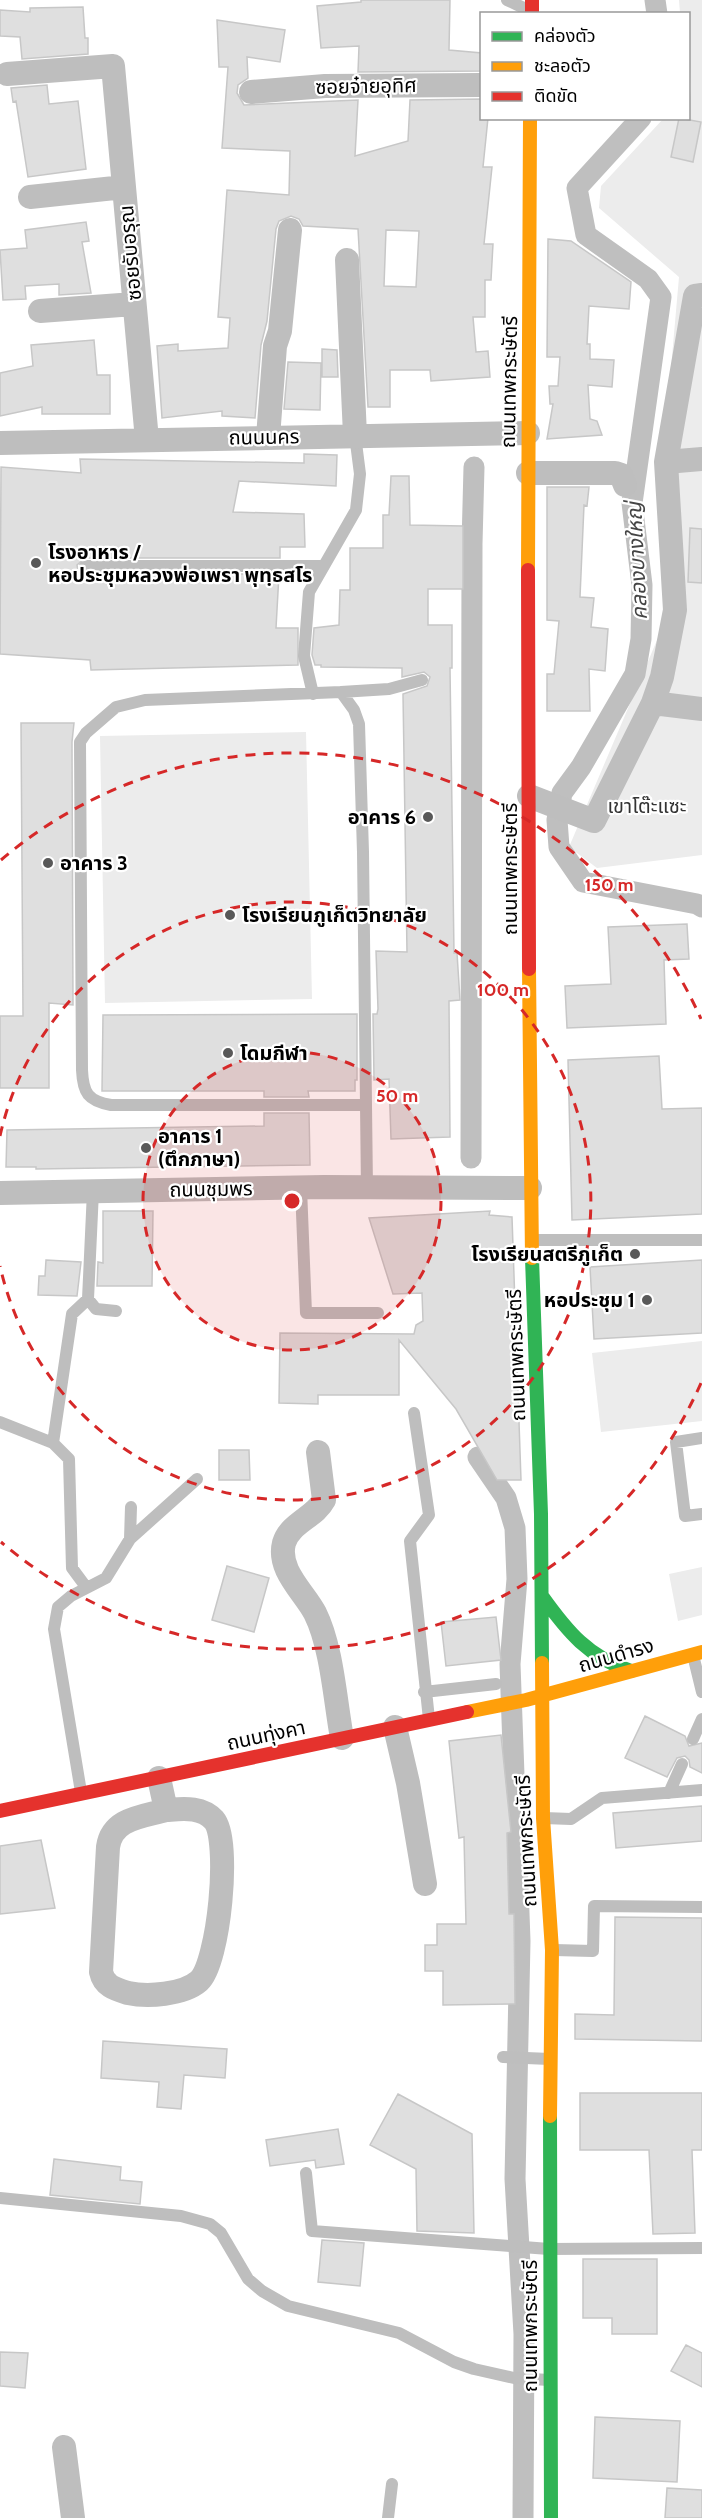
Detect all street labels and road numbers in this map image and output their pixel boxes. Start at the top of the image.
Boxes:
street label: ซอยจ๋ายอุทิศ [315,73,417,99]
street label: ซอยรับอรุณ [114,204,146,302]
street label: ถนนเทพกระษัตรี [496,316,522,448]
street label: ถนนนคร [228,424,300,450]
street label: ถนนเทพกระษัตรี [498,803,522,935]
street label: ถนนชุมพร [169,1176,253,1202]
street label: ถนนเทพกระษัตรี [502,1288,530,1422]
street label: ถนนดำรง [575,1633,657,1677]
street label: ถนนทุ่งคา [224,1715,308,1755]
street label: ถนนเทพกระษัตรี [511,1774,541,1908]
street label: ถนนเทพกระษัตรี [518,2260,542,2392]

